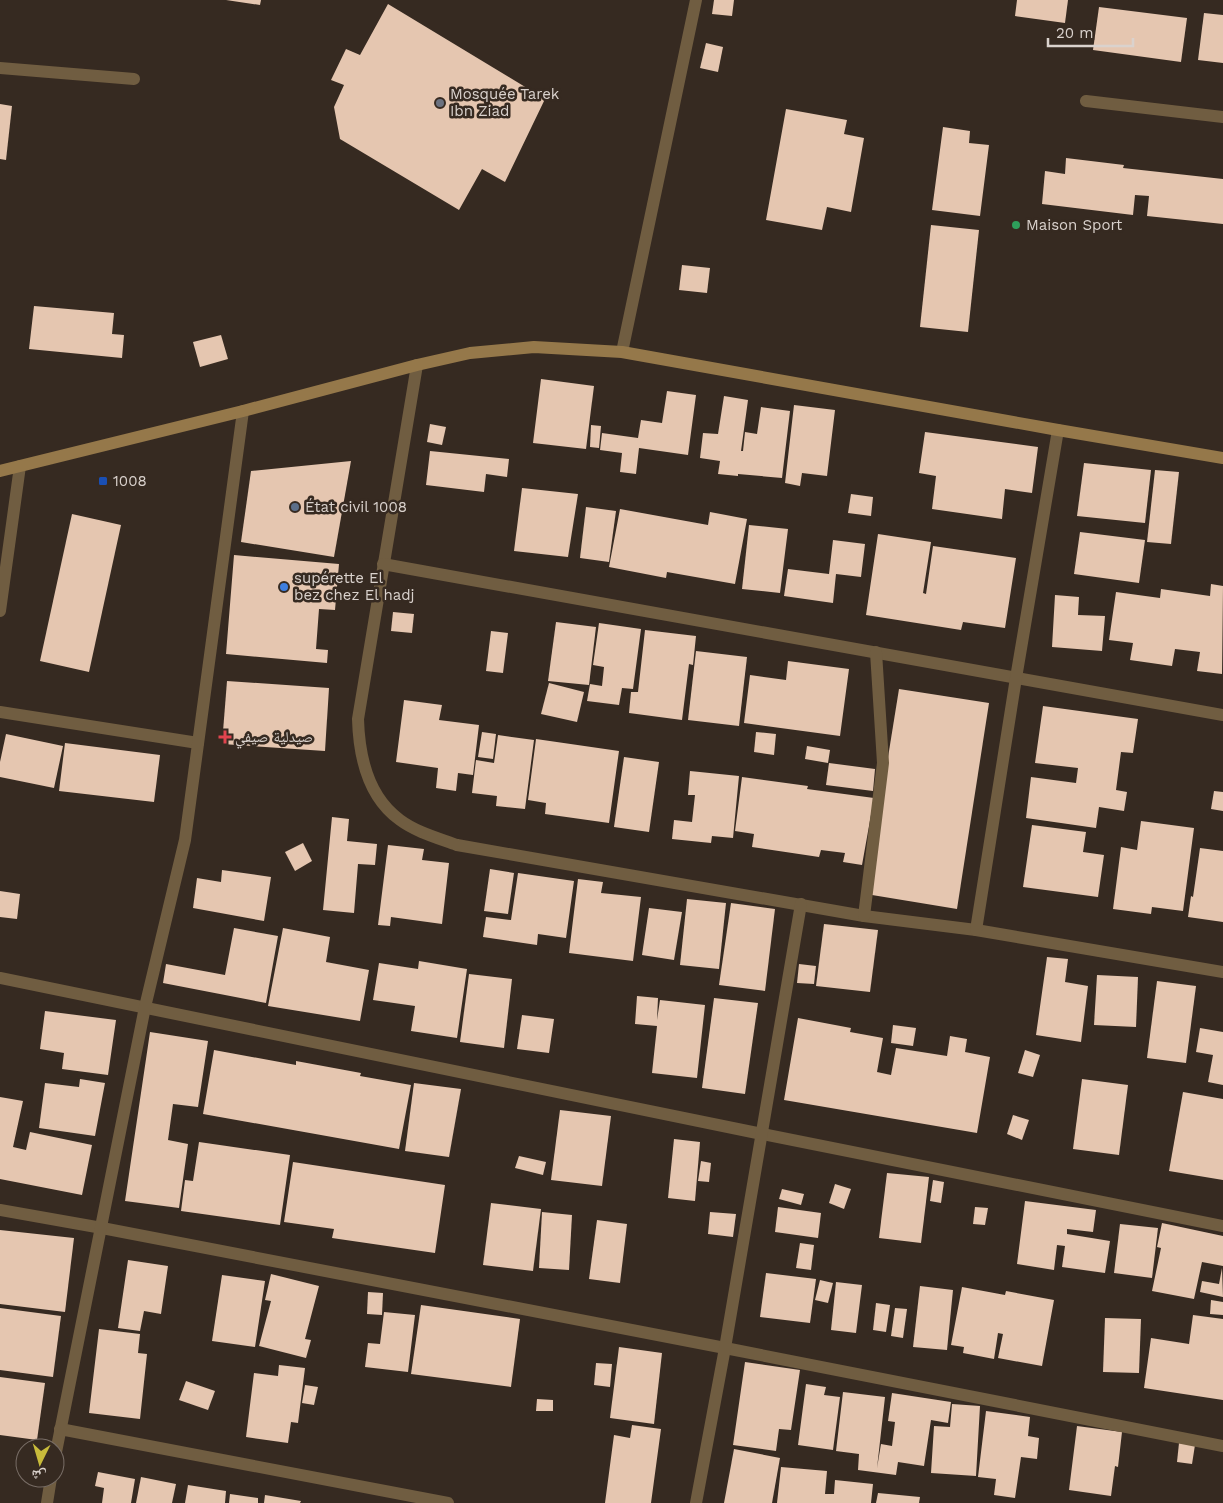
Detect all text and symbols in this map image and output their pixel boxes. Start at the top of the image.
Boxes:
scale bar [1048,15,1133,47]
text: 20 m [1056,24,1094,42]
place label: Mosquée Tarek Ibn Ziad [450,85,560,120]
marker: Mosquée Tarek Ibn Ziad [434,97,446,109]
place label: Maison Sport [1026,216,1123,234]
marker: Maison Sport [1010,219,1022,231]
place label: 1008 [113,472,147,490]
marker: 1008 [97,475,109,487]
place label: État civil 1008 [305,498,407,516]
marker: État civil 1008 [289,501,301,513]
place label: supérette El bez chez El hadj [294,569,415,604]
marker: supérette El bez chez El hadj [278,581,290,593]
place label: صيدلية صيفي [235,728,313,749]
marker: صيدلية صيفي [219,731,231,743]
north arrow [15,1438,65,1488]
text: ش [31,1466,47,1485]

